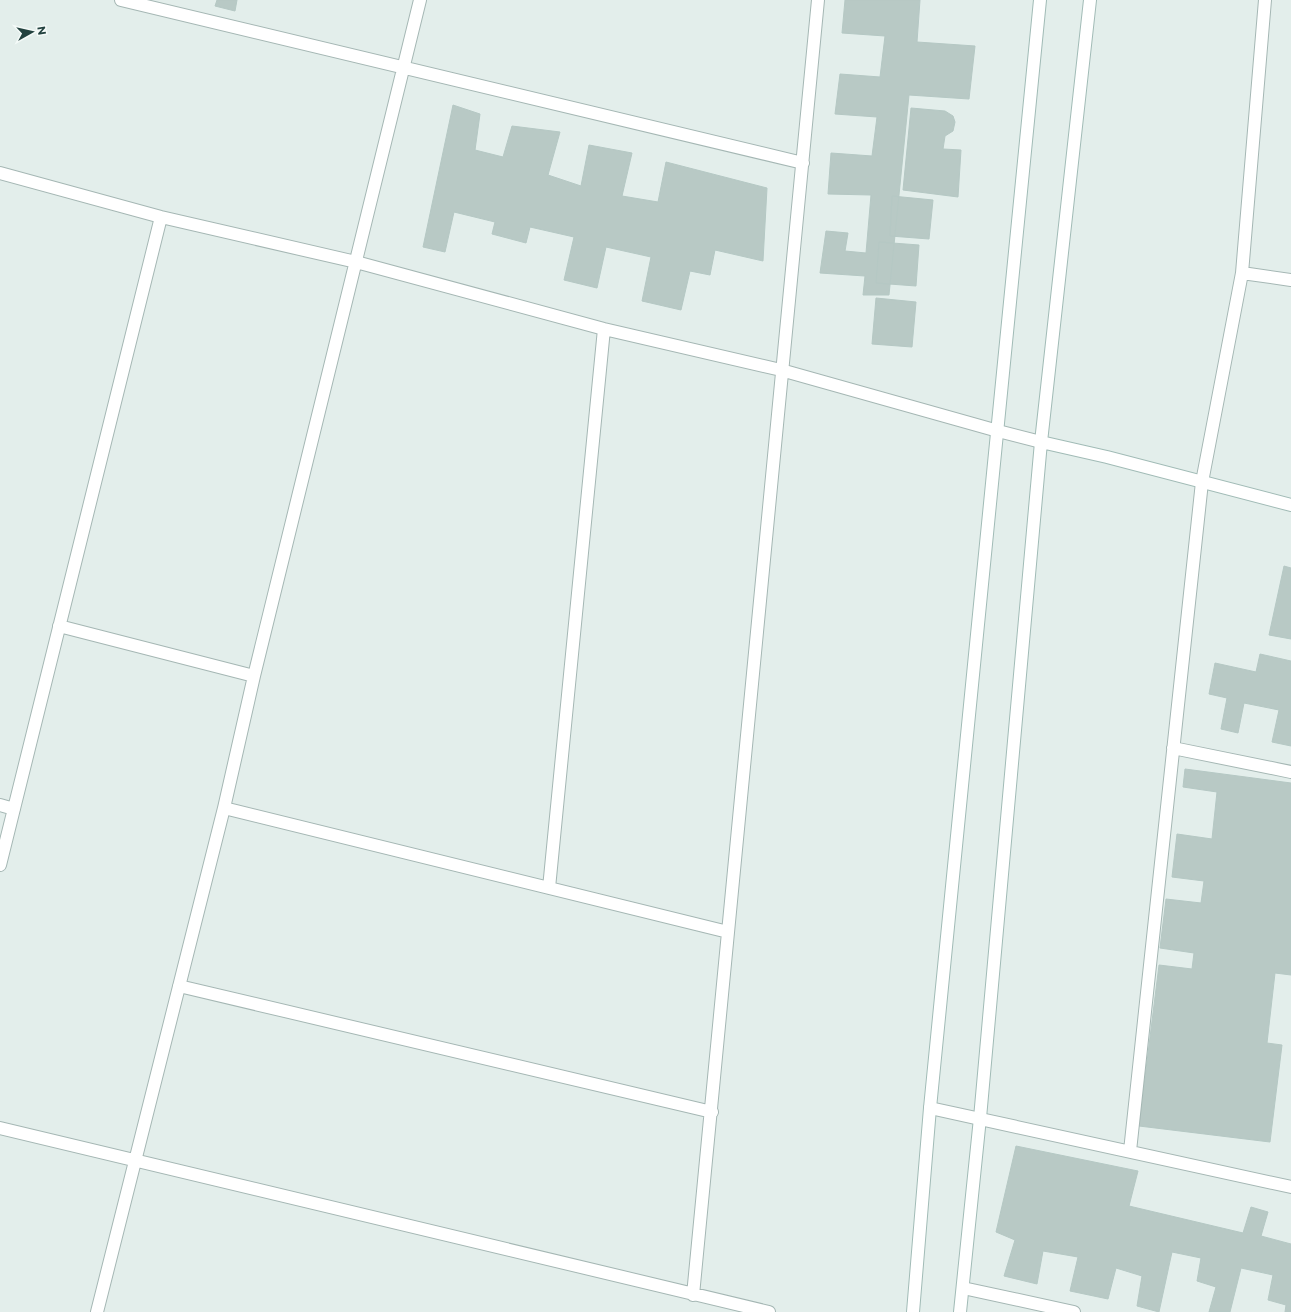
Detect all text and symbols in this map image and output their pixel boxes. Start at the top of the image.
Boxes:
north arrow [12,12,52,52]
text: N [34,25,49,36]

